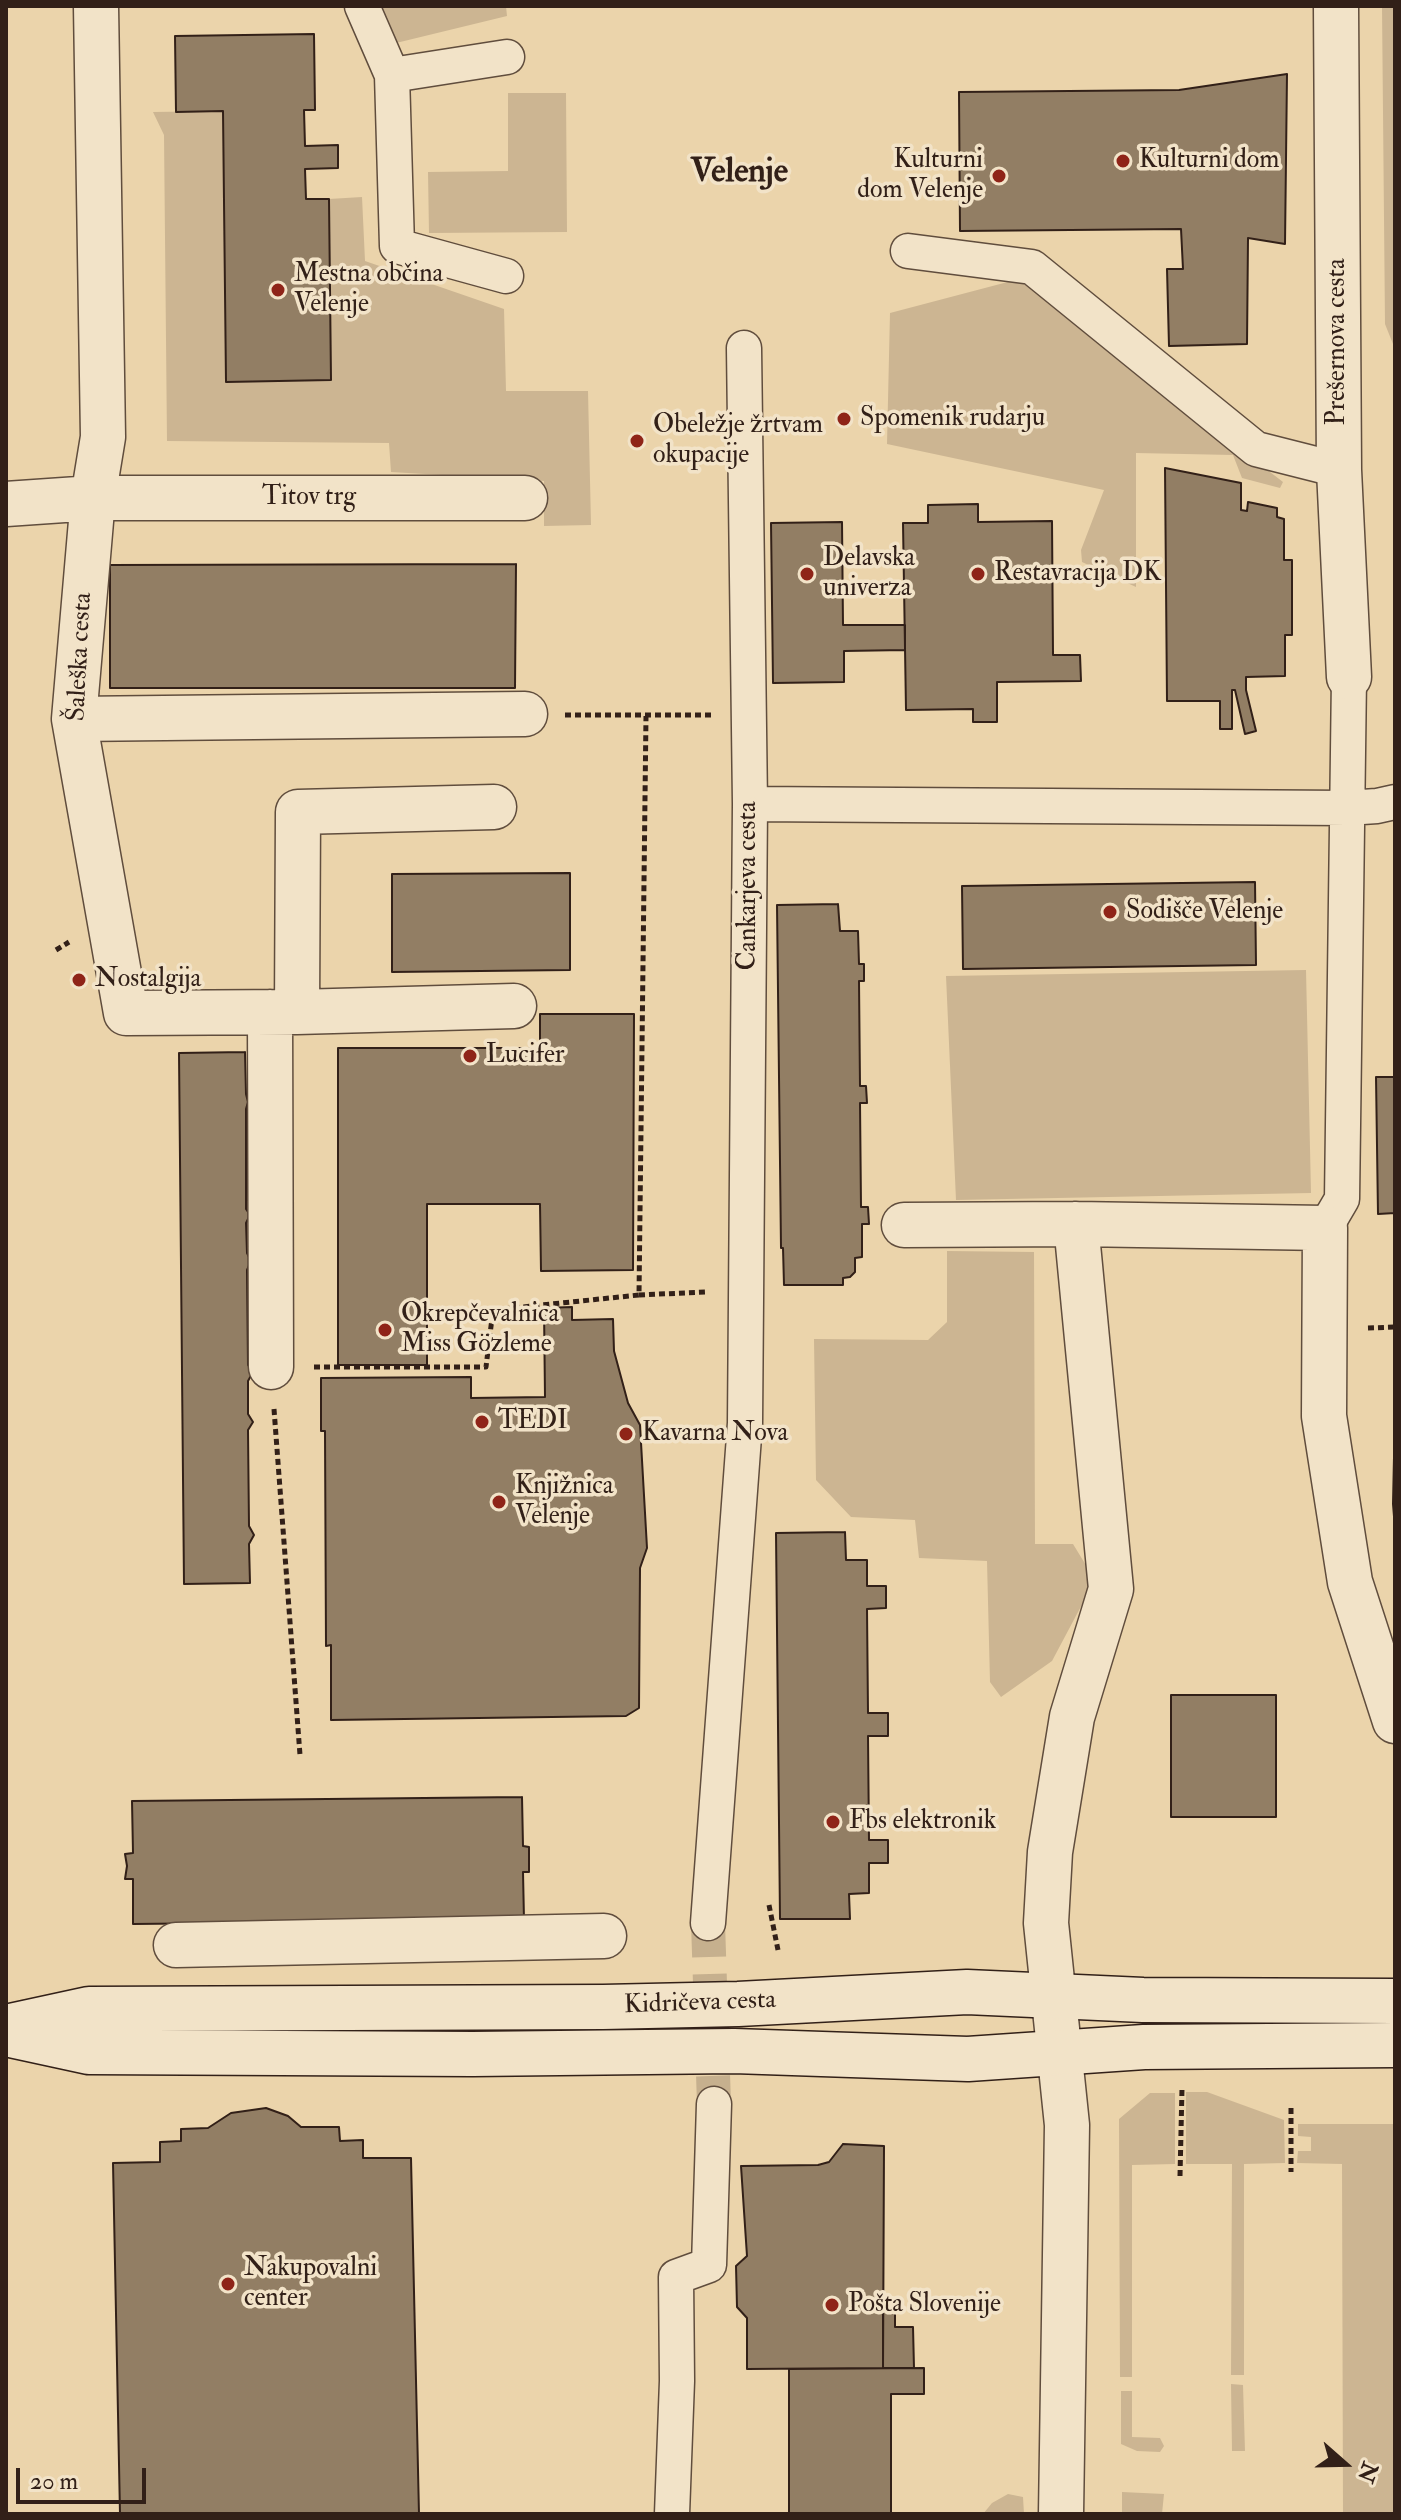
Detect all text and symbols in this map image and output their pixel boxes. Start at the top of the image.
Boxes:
place label: Kulturni dom Velenje [857,145,983,206]
place label: Kulturni dom [1139,145,1280,177]
marker: Kulturni dom [1114,152,1132,170]
district label: Velenje [690,154,788,194]
marker: Kulturni dom Velenje [990,167,1008,185]
street label: Prešernova cesta [1322,258,1354,426]
place label: Mestna občina Velenje [294,259,443,320]
marker: Mestna občina Velenje [269,281,287,299]
place label: Spomenik rudarju [860,403,1045,435]
place label: Obeležje žrtvam okupacije [653,410,823,472]
marker: Spomenik rudarju [835,410,853,428]
marker: Obeležje žrtvam okupacije [628,432,646,450]
street label: Titov trg [262,482,356,514]
place label: Delavska univerza [823,543,915,604]
place label: Restavracija DK [994,558,1161,590]
marker: Delavska univerza [798,565,816,583]
marker: Restavracija DK [969,565,987,583]
street label: Šaleška cesta [62,592,100,722]
street label: Cankarjeva cesta [733,801,765,971]
place label: Sodišče Velenje [1126,896,1283,928]
marker: Sodišče Velenje [1101,903,1119,921]
place label: Nostalgija [95,964,201,996]
marker: Nostalgija [70,971,88,989]
place label: Lucifer [486,1040,565,1072]
marker: Lucifer [461,1047,479,1065]
place label: Okrepčevalnica Miss Gözleme [401,1299,559,1360]
marker: Okrepčevalnica Miss Gözleme [376,1321,394,1339]
place label: TEDI [498,1406,567,1438]
marker: TEDI [473,1413,491,1431]
place label: Kavarna Nova [642,1418,788,1450]
marker: Kavarna Nova [617,1425,635,1443]
place label: Knjižnica Velenje [515,1471,613,1532]
marker: Knjižnica Velenje [490,1493,508,1511]
place label: Fbs elektronik [849,1806,996,1838]
marker: Fbs elektronik [824,1813,842,1831]
street label: Kidričeva cesta [623,1986,777,2022]
place label: Nakupovalni center [244,2253,377,2314]
marker: Nakupovalni center [219,2275,237,2293]
place label: Pošta Slovenije [848,2289,1001,2321]
marker: Pošta Slovenije [823,2296,841,2314]
north arrow [1305,2424,1385,2504]
scale bar [20,2452,150,2502]
text: N [1351,2458,1384,2486]
text: 20 m [30,2466,78,2497]

